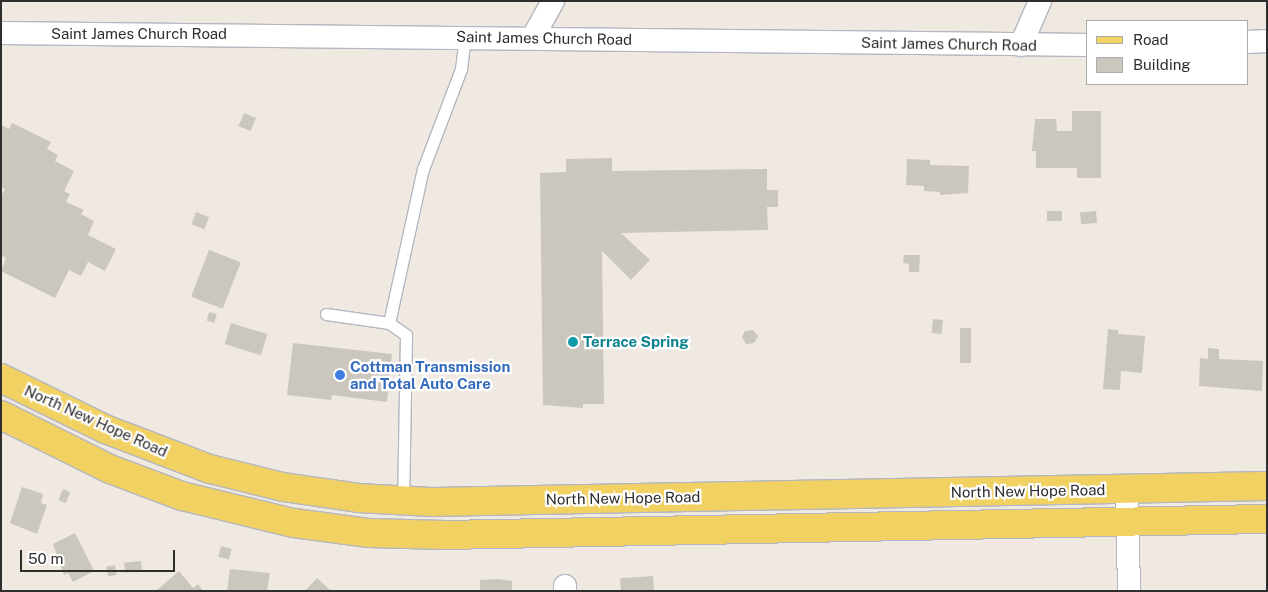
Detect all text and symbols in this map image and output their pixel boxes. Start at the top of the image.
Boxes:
legend [1086,20,1248,85]
street label: Saint James Church Road [51,25,227,43]
street label: Saint James Church Road [456,27,632,49]
text: Road [1133,31,1169,48]
street label: Saint James Church Road [861,33,1037,55]
text: Building [1133,56,1191,73]
place label: Terrace Spring [583,333,689,351]
marker: Terrace Spring [567,336,579,348]
place label: Cottman Transmission and Total Auto Care [350,357,510,392]
marker: Cottman Transmission and Total Auto Care [334,369,346,381]
street label: North New Hope Road [22,381,170,461]
street label: North New Hope Road [950,481,1106,501]
street label: North New Hope Road [545,488,701,508]
scale bar [22,540,178,572]
text: 50 m [28,550,63,567]

